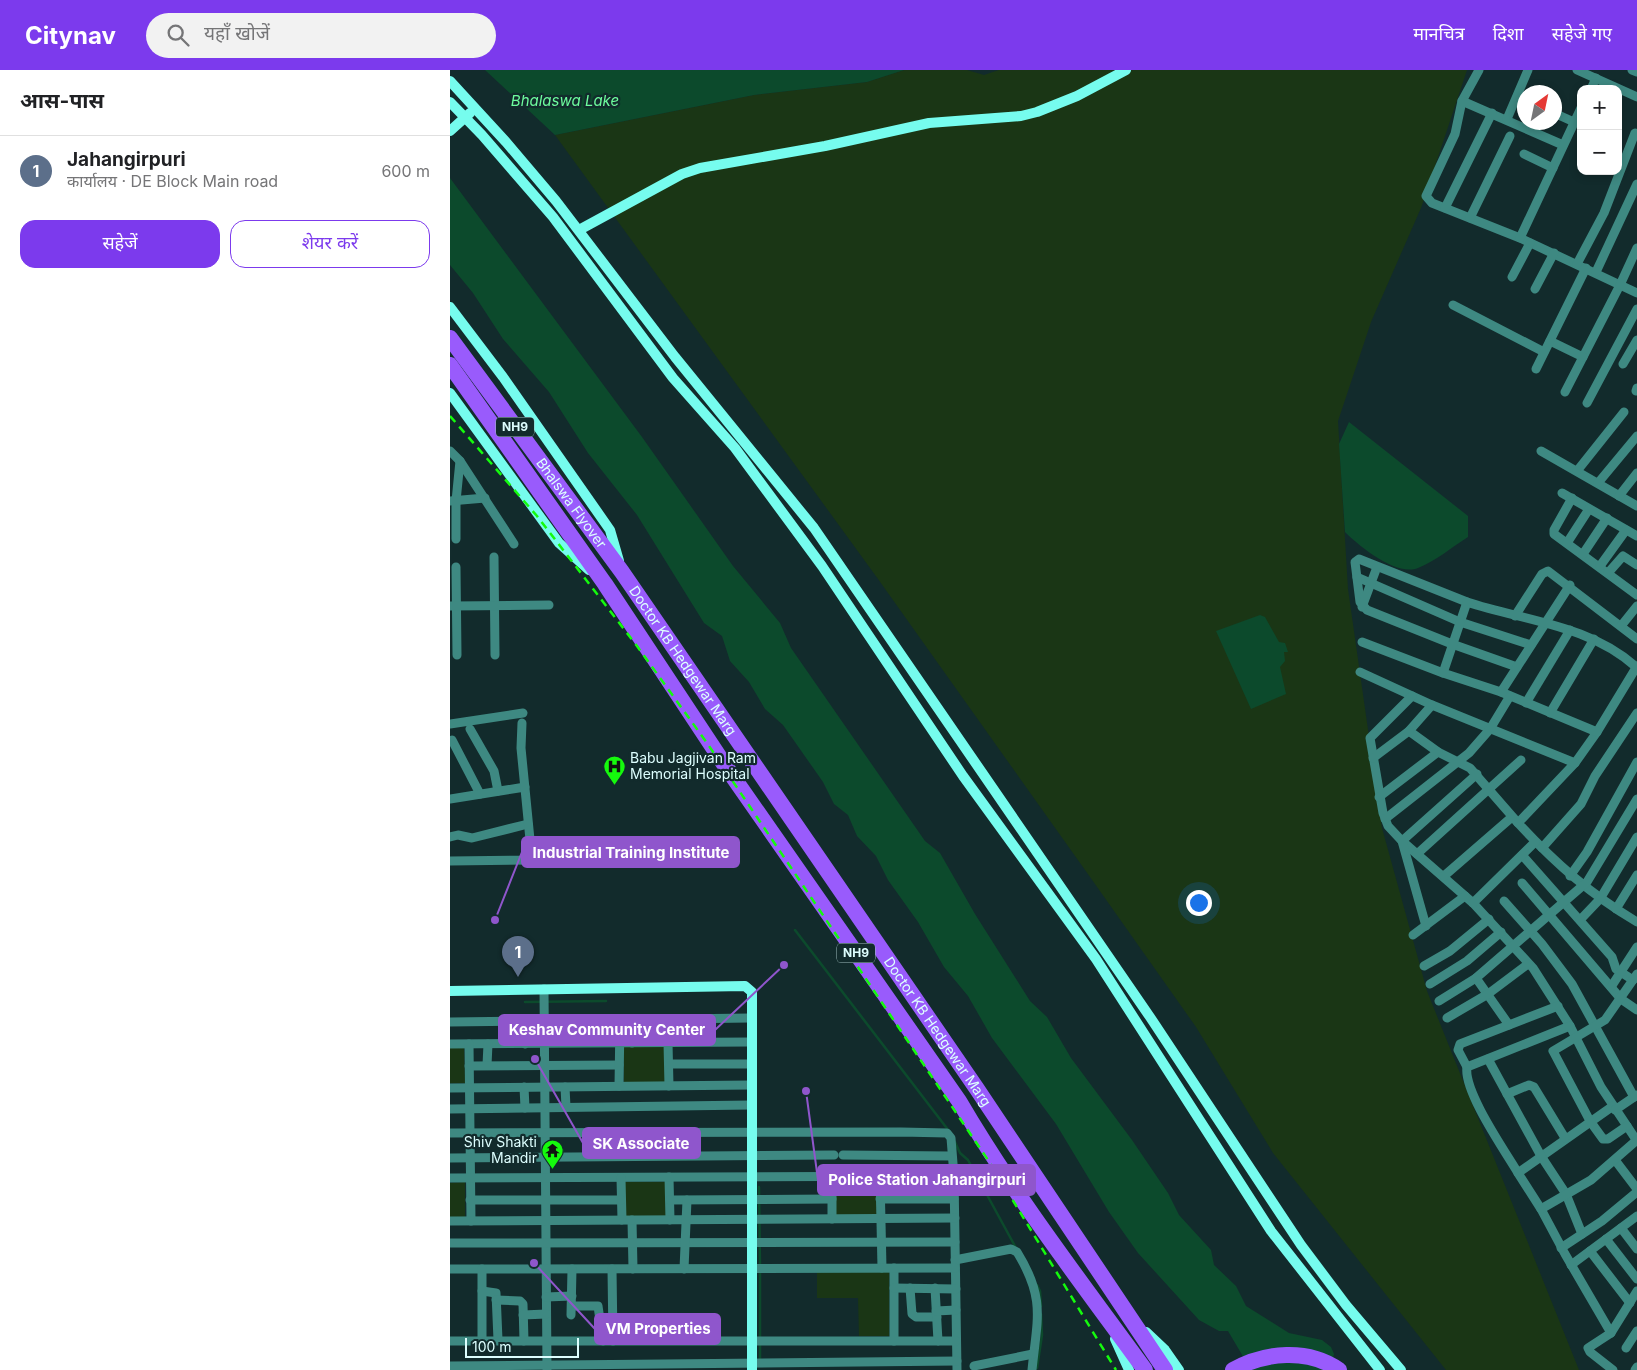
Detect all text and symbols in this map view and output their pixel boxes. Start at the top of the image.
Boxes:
search box [146,13,496,58]
text: Citynav [25,21,116,50]
icon: search [164,21,192,49]
text: यहाँ खोजें [204,22,270,45]
text: मानचित्र [1413,23,1465,44]
text: दिशा [1493,23,1524,44]
text: सहेजे गए [1552,23,1612,44]
north arrow [1517,85,1562,130]
map controls [1577,85,1622,175]
button: + [1577,85,1622,130]
text: आस-पास [20,88,104,113]
water label: Bhalaswa Lake [511,91,619,110]
button: − [1577,130,1622,175]
text: Jahangirpuri [67,148,186,171]
text: 1 [33,161,39,181]
text: 600 m [381,161,430,181]
text: कार्यालय · DE Block Main road [67,171,278,191]
button: सहेजें [20,220,220,268]
button: शेयर करें [230,220,430,268]
road number: NH9 [496,418,534,437]
street label: Bhalswa Flyover [533,454,611,551]
street label: Doctor KB Hedgewar Marg [626,582,741,738]
place label: Babu Jagjivan Ram Memorial Hospital [630,749,756,782]
hospital icon: Babu Jagjivan Ram Memorial Hospital [602,754,626,785]
callout: Industrial Training Institute [522,837,739,867]
text: Industrial Training Institute [532,843,730,862]
your location [1186,890,1212,916]
pin: 1 [502,936,534,977]
road number: NH9 [837,944,875,962]
street label: Doctor KB Hedgewar Marg [881,953,995,1109]
callout: Keshav Community Center [499,1015,715,1045]
text: Keshav Community Center [509,1020,705,1039]
callout: SK Associate [583,1128,700,1158]
place label: Shiv Shakti Mandir [464,1133,537,1166]
text: SK Associate [592,1134,690,1153]
temple icon: Shiv Shakti Mandir [541,1138,565,1169]
callout: Police Station Jahangirpuri [818,1165,1035,1195]
text: Police Station Jahangirpuri [828,1170,1026,1189]
callout: VM Properties [595,1314,720,1344]
text: VM Properties [605,1319,711,1338]
scale bar [465,1335,579,1358]
text: 100 m [472,1338,512,1355]

